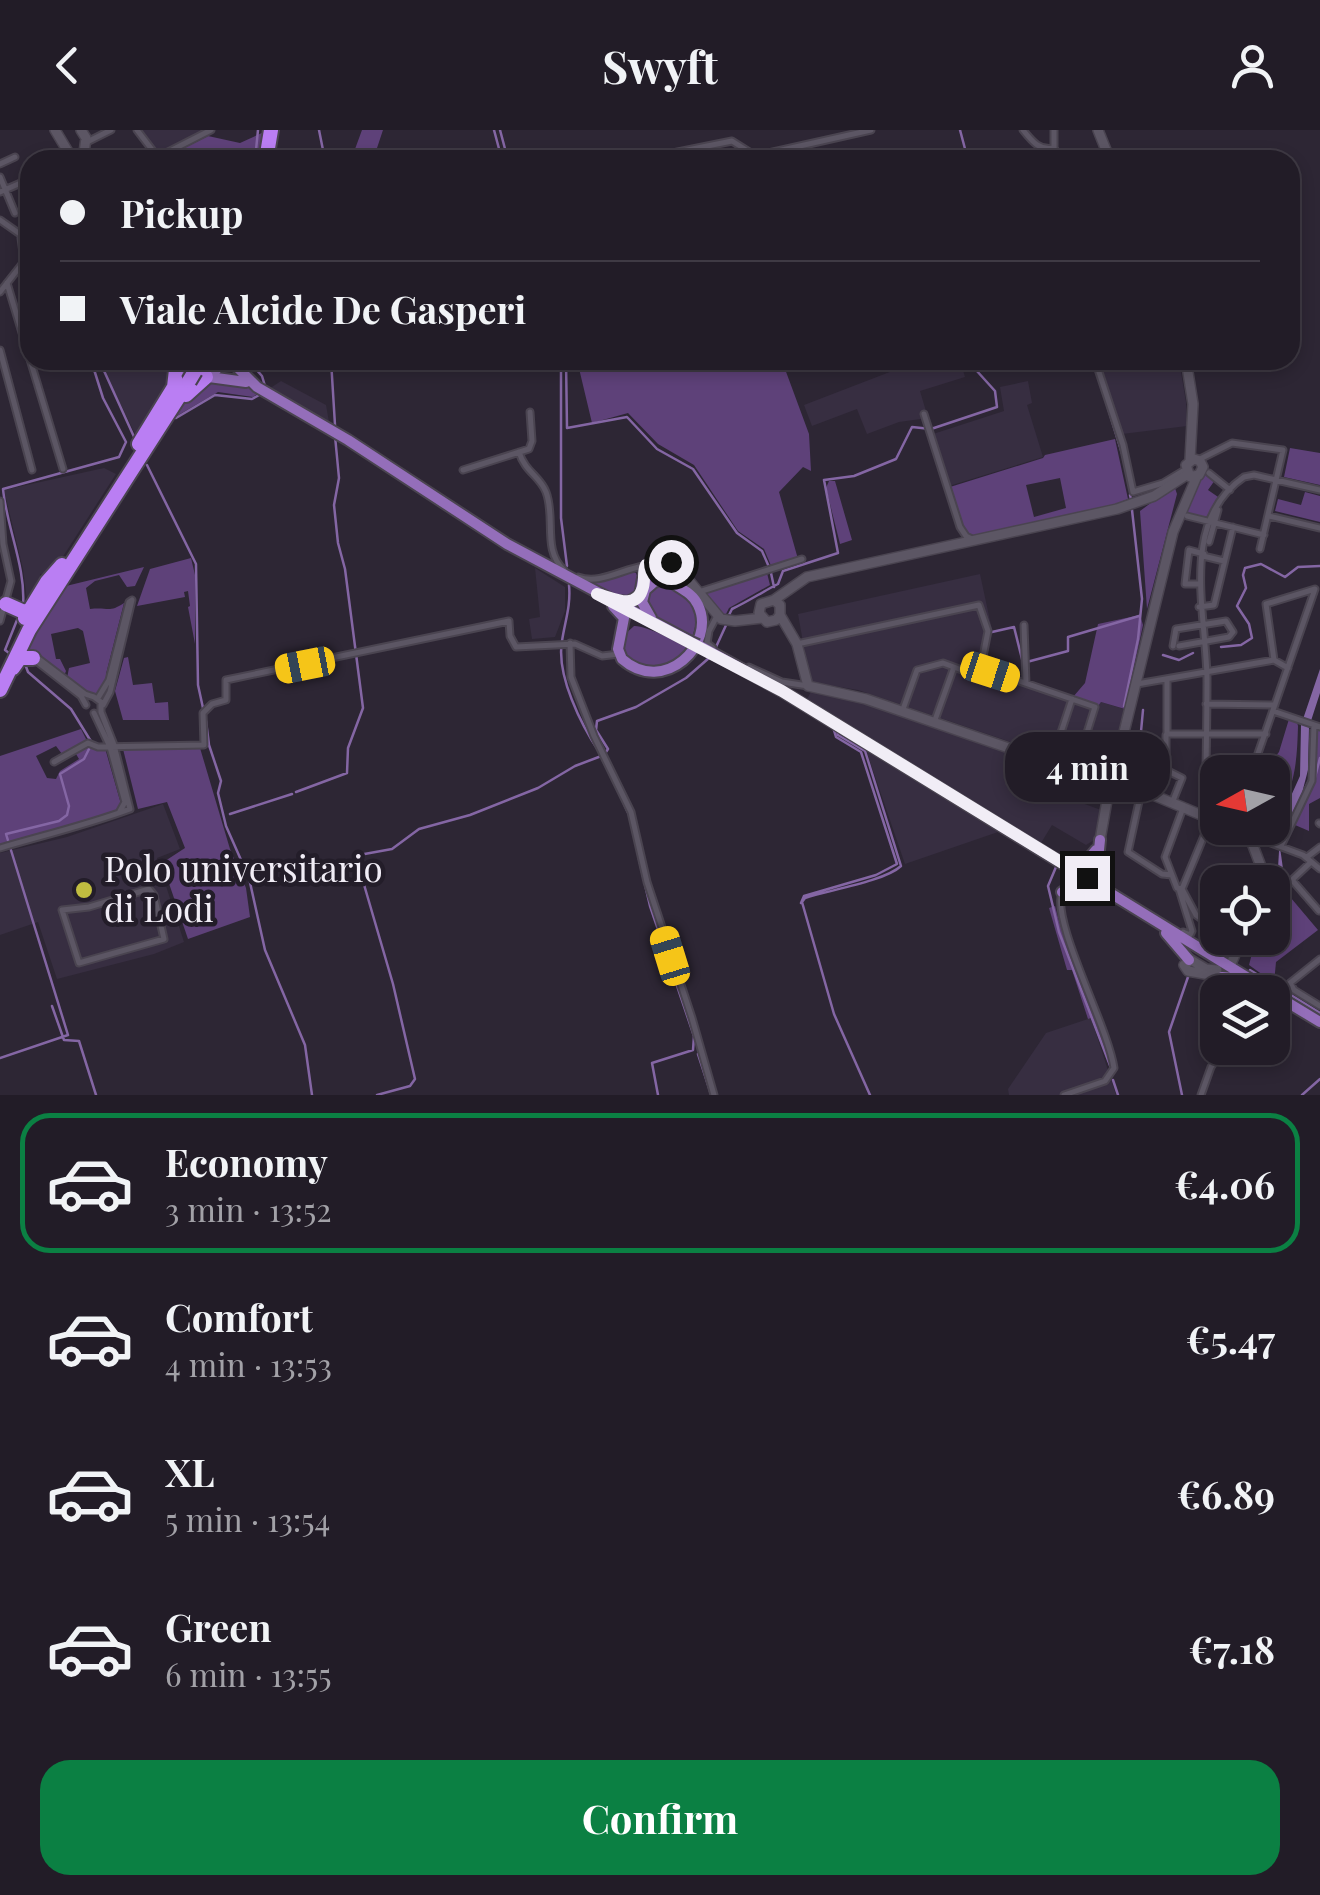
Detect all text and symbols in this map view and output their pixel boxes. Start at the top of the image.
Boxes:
text: Swyft [602,35,718,95]
icon: back [40,38,95,93]
icon: person [1225,38,1280,93]
text: Pickup [120,187,243,238]
text: Viale Alcide De Gasperi [120,283,526,334]
route start [649,540,694,585]
car [273,645,337,685]
car [957,648,1023,696]
callout: 4 min [1004,733,1170,803]
text: 4 min [1046,745,1129,788]
north arrow [1200,755,1290,845]
map controls [1200,755,1290,1065]
place label: Polo universitario di Lodi [104,844,383,931]
route end [1065,856,1110,901]
button: locate [1200,865,1290,955]
marker: Polo universitario di Lodi [73,879,95,901]
car [647,923,693,989]
button: layers [1200,975,1290,1065]
text: Economy [165,1136,328,1187]
icon: car [45,1138,135,1228]
text: €4.06 [1175,1158,1275,1209]
text: 3 min · 13:52 [165,1187,332,1230]
text: Comfort [165,1291,313,1342]
icon: car [45,1293,135,1383]
text: €5.47 [1186,1313,1275,1364]
text: 4 min · 13:53 [165,1342,332,1385]
text: XL [165,1446,214,1497]
icon: car [45,1448,135,1538]
text: €6.89 [1177,1468,1275,1519]
text: 5 min · 13:54 [165,1497,330,1540]
text: Green [165,1601,272,1652]
icon: car [45,1603,135,1693]
text: €7.18 [1189,1623,1275,1674]
text: 6 min · 13:55 [165,1652,332,1695]
button: Confirm [40,1760,1280,1875]

